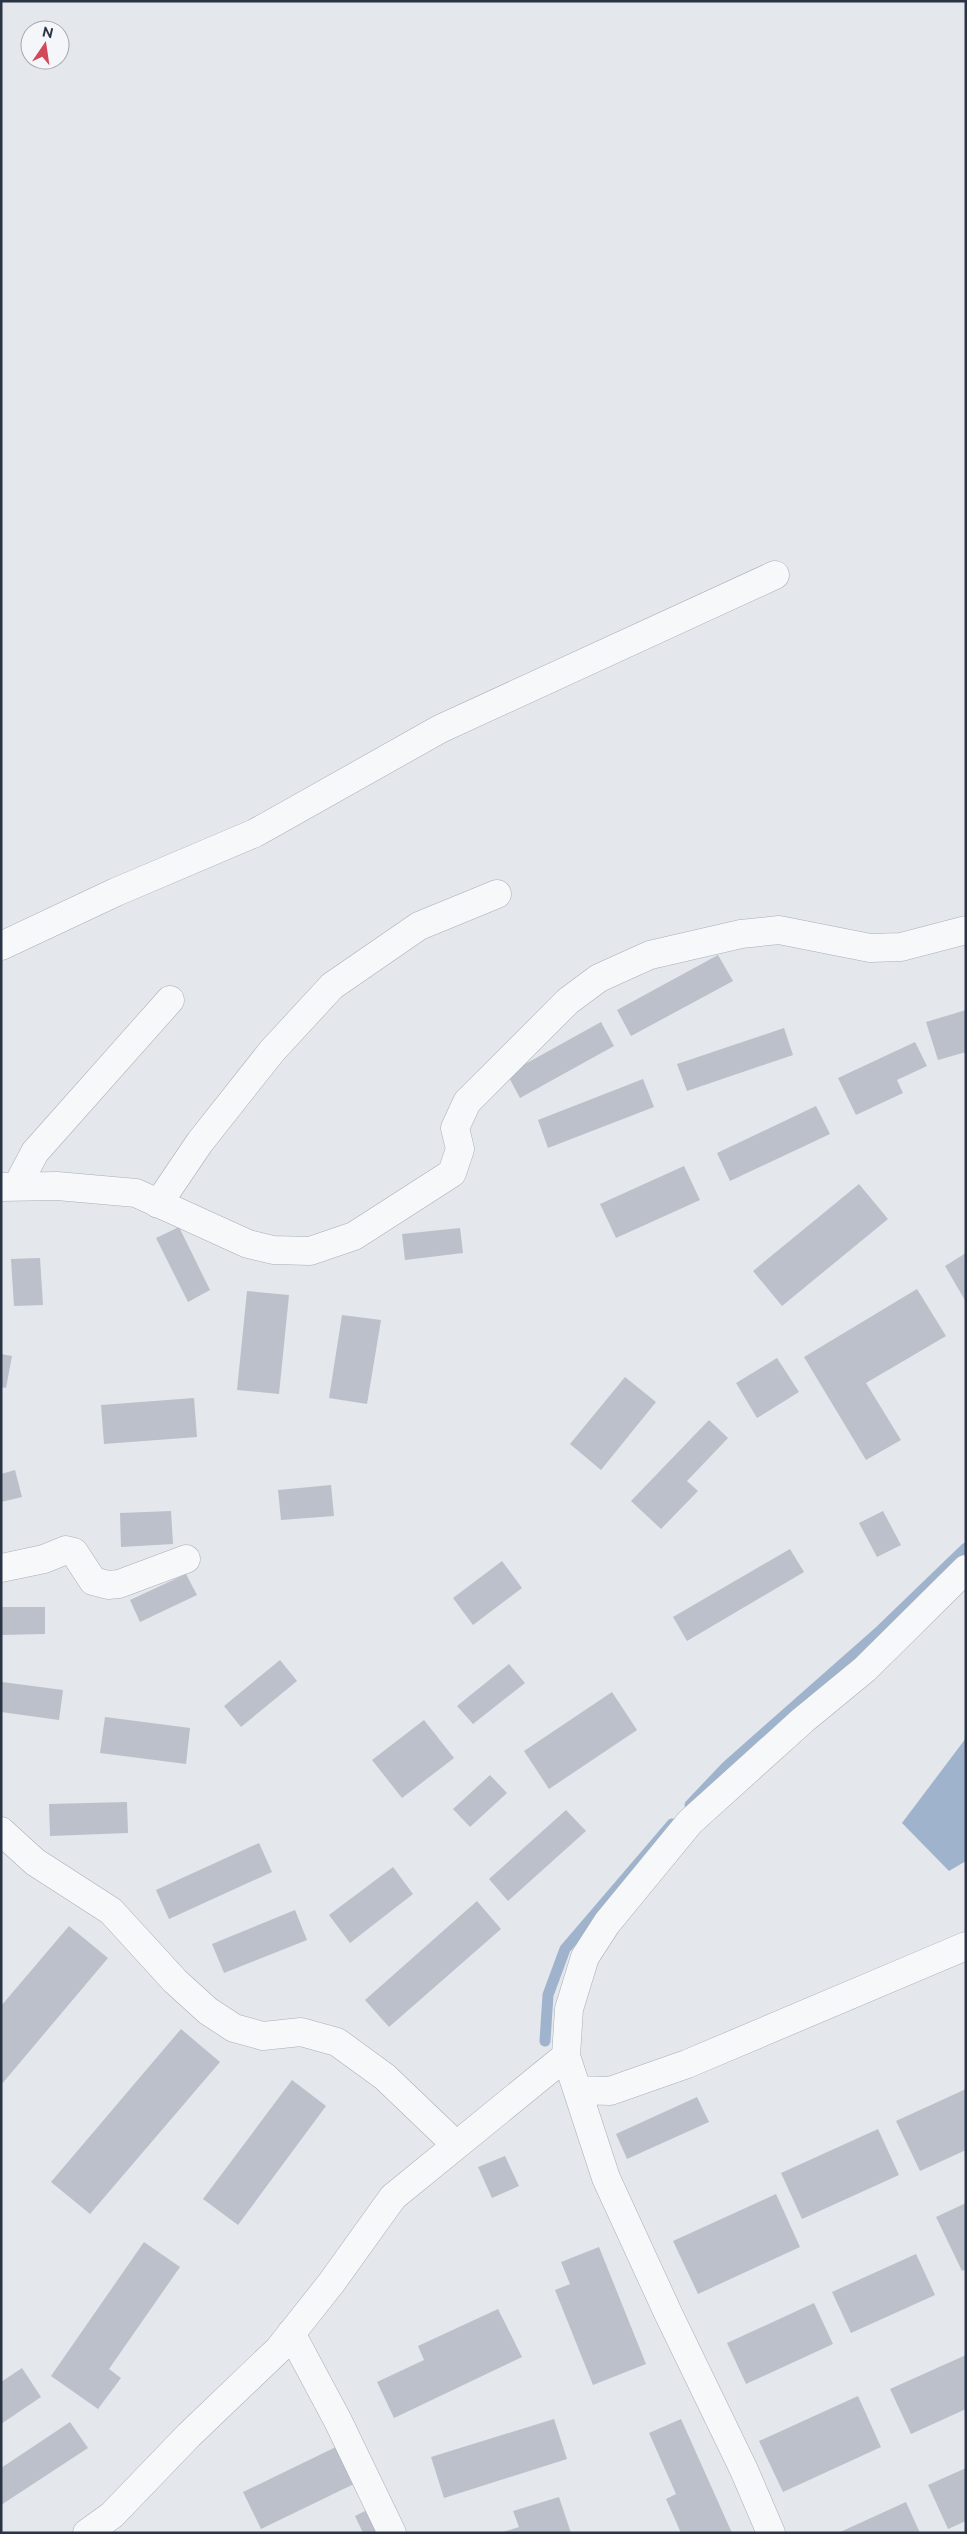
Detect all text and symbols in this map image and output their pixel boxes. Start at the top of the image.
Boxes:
north arrow [20,20,70,70]
text: N [41,23,55,41]

